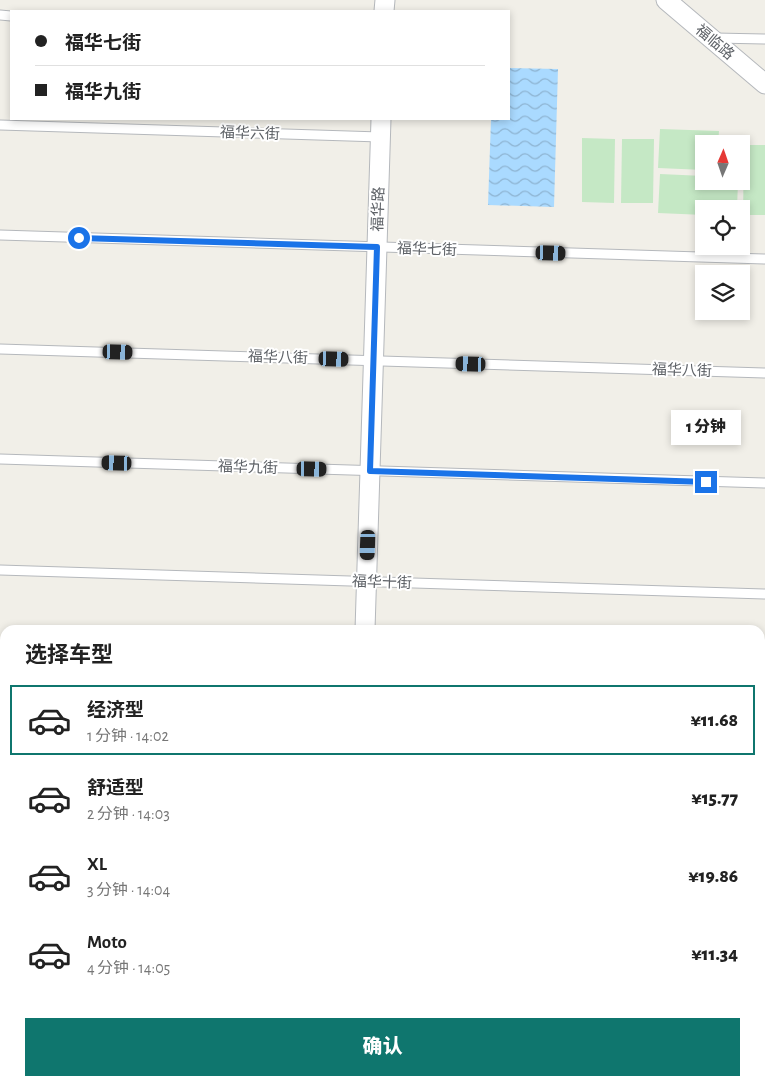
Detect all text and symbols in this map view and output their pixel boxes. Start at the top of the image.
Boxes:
street label: 福临路 [693,21,738,63]
text: 福华七街 [65,34,141,53]
text: 福华九街 [65,83,141,102]
street label: 福华六街 [220,123,280,142]
north arrow [695,135,750,190]
map controls [695,135,750,320]
street label: 福华路 [368,186,387,232]
button: locate [695,200,750,255]
route start [68,227,90,249]
street label: 福华七街 [397,239,457,258]
car [535,245,566,261]
button: layers [695,265,750,320]
car [102,344,133,360]
street label: 福华八街 [248,347,308,366]
car [318,351,349,367]
car [455,356,486,372]
street label: 福华八街 [652,360,712,379]
callout: 1 分钟 [671,410,741,444]
text: 1 分钟 [686,419,726,435]
car [101,455,132,471]
street label: 福华九街 [218,457,278,476]
car [296,461,327,477]
route end [695,471,717,493]
car [359,530,376,560]
street label: 福华十街 [352,572,412,591]
text: 选择车型 [25,644,113,666]
icon: car [27,698,72,743]
text: 经济型 [87,701,144,720]
text: ¥11.68 [690,711,738,730]
text: 1 分钟 · 14:02 [87,728,169,744]
icon: car [27,776,72,821]
text: 舒适型 [87,779,144,798]
text: ¥15.77 [691,789,738,808]
text: 2 分钟 · 14:03 [87,806,170,822]
icon: car [27,854,72,899]
text: XL [87,855,107,874]
text: ¥19.86 [688,867,738,886]
text: 3 分钟 · 14:04 [87,882,170,898]
icon: car [27,932,72,977]
text: Moto [87,933,127,952]
text: ¥11.34 [691,945,738,964]
text: 4 分钟 · 14:05 [87,960,170,976]
button: 确认 [25,1018,740,1076]

